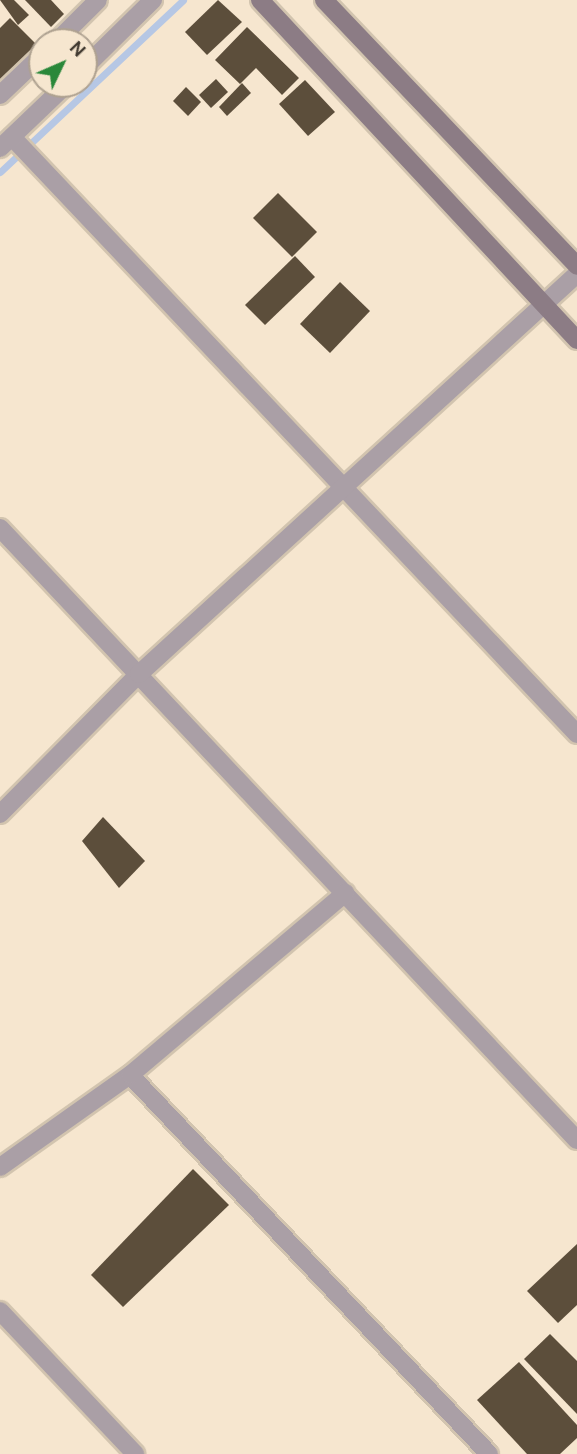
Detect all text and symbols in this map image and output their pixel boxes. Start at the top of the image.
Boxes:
north arrow [28,28,98,98]
text: N [63,37,90,63]

